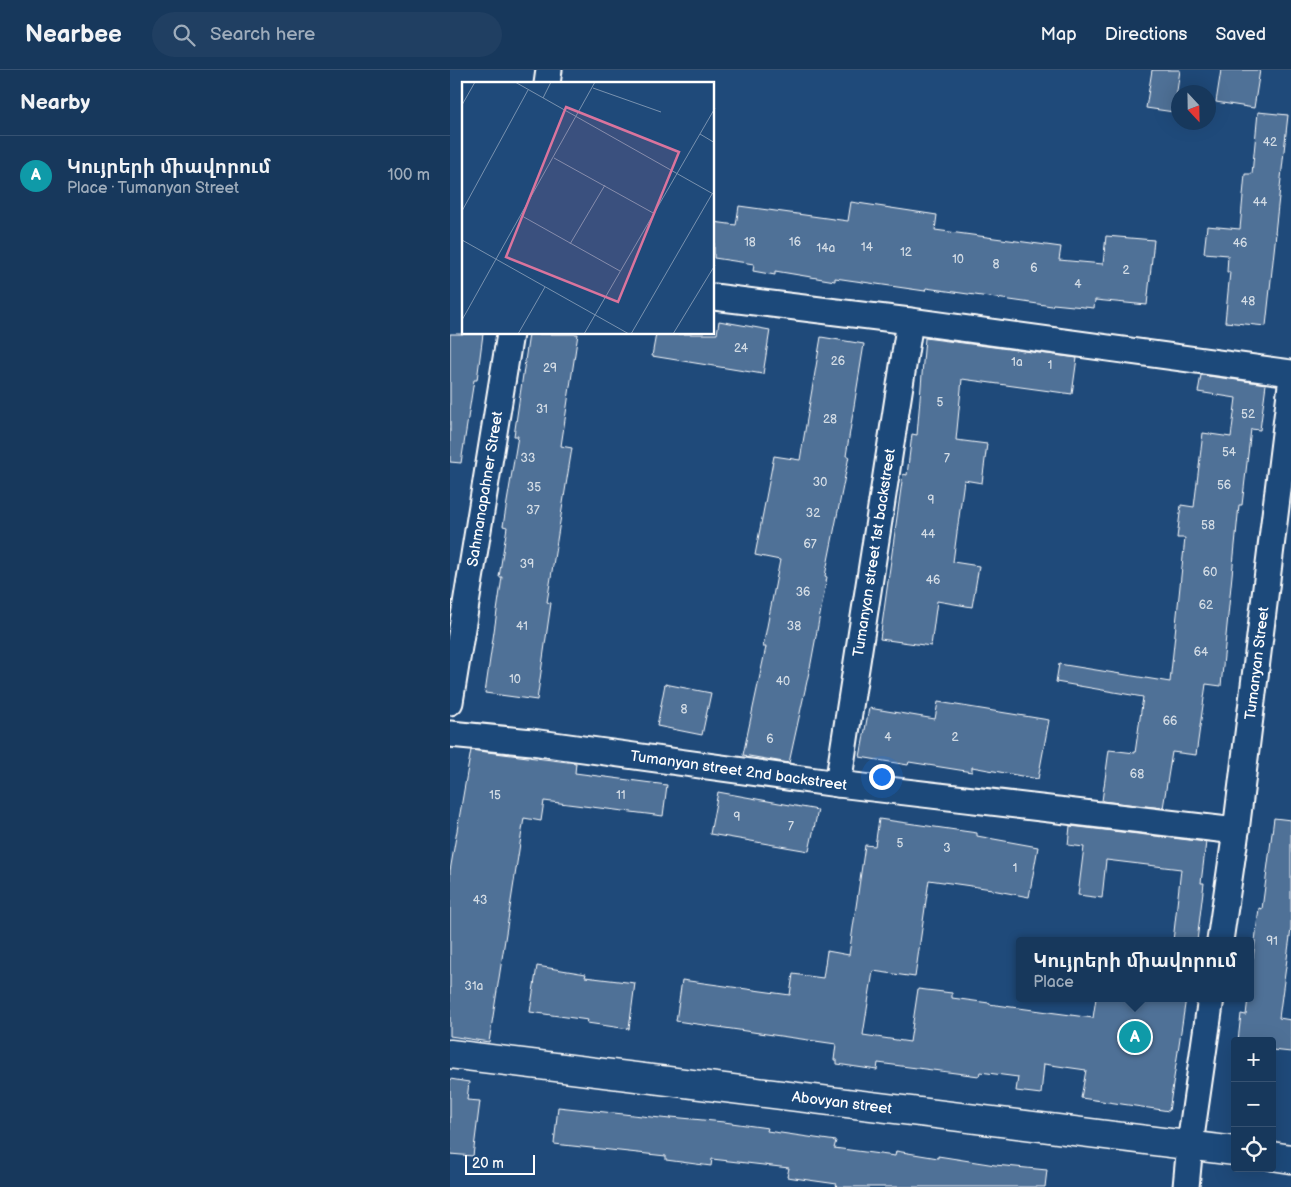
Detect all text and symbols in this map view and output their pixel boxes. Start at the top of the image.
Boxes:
search box [152,12,502,57]
text: Nearbee [25,20,122,49]
icon: search [170,21,198,49]
text: Search here [210,23,315,46]
text: Map [1041,24,1077,45]
text: Directions [1105,24,1187,45]
text: Saved [1215,24,1266,45]
inset map [462,82,715,335]
north arrow [1171,85,1216,130]
text: Nearby [20,90,90,115]
house number: 42 [1263,135,1277,150]
text: Կույրերի միավորում [67,156,271,179]
text: A [31,166,41,185]
text: 100 m [387,166,430,185]
text: Place · Tumanyan Street [67,179,239,198]
house number: 44 [1253,195,1268,210]
house number: 18 [744,235,756,250]
house number: 16 [789,235,801,250]
house number: 46 [1233,236,1247,251]
house number: 14 [861,240,874,255]
house number: 14a [817,241,836,256]
house number: 12 [900,245,912,260]
house number: 10 [952,252,964,267]
house number: 8 [993,257,1000,272]
house number: 6 [1030,261,1038,276]
house number: 2 [1122,263,1130,278]
house number: 4 [1074,277,1082,292]
house number: 48 [1241,294,1255,309]
house number: 24 [734,341,749,356]
house number: 26 [831,354,845,369]
house number: 1a [1011,355,1023,370]
house number: 1 [1048,358,1052,373]
house number: 29 [543,361,557,376]
house number: 5 [937,395,944,410]
house number: 31 [536,402,548,417]
house number: 52 [1241,407,1255,422]
street label: Sahmanapahner Street [463,409,507,568]
house number: 28 [823,412,837,427]
house number: 54 [1222,445,1237,460]
street label: Tumanyan street 1st backstreet [848,447,900,658]
house number: 33 [521,451,535,466]
house number: 7 [944,451,950,466]
house number: 30 [813,475,827,490]
house number: 56 [1217,478,1231,493]
house number: 35 [527,480,541,495]
house number: 9 [928,493,935,508]
house number: 37 [526,503,540,518]
house number: 32 [806,506,820,521]
house number: 58 [1201,518,1215,533]
house number: 44 [921,527,936,542]
house number: 67 [803,537,817,552]
house number: 39 [520,557,534,572]
house number: 60 [1203,565,1217,580]
house number: 46 [926,573,940,588]
house number: 36 [796,585,810,600]
house number: 62 [1199,598,1213,613]
street label: Tumanyan Street [1240,605,1273,721]
house number: 41 [516,619,528,634]
house number: 38 [787,619,801,634]
house number: 64 [1194,645,1209,660]
house number: 10 [509,672,521,687]
house number: 40 [776,674,790,689]
house number: 8 [681,702,688,717]
house number: 66 [1163,714,1177,729]
house number: 4 [884,730,892,745]
house number: 2 [951,730,959,745]
house number: 6 [766,732,774,747]
street label: Tumanyan street 2nd backstreet [629,746,848,795]
your location [869,764,895,790]
house number: 68 [1130,767,1144,782]
house number: 15 [489,788,501,803]
house number: 11 [616,788,626,803]
house number: 9 [734,810,741,825]
house number: 7 [788,819,794,834]
house number: 5 [897,836,904,851]
house number: 3 [943,841,951,856]
house number: 1 [1013,861,1017,876]
house number: 43 [473,893,487,908]
house number: 91 [1266,934,1278,949]
popup [1016,937,1254,1002]
text: Կույրերի միավորում [1033,950,1237,973]
text: Place [1033,973,1074,992]
house number: 31a [465,979,484,994]
pin: A [1119,1018,1151,1056]
map controls [1231,1037,1276,1172]
button: + [1231,1037,1276,1082]
button: − [1231,1082,1276,1127]
street label: Abovyan street [791,1087,894,1118]
button: locate [1231,1127,1276,1172]
scale bar [465,1152,535,1175]
text: 20 m [472,1155,504,1172]

